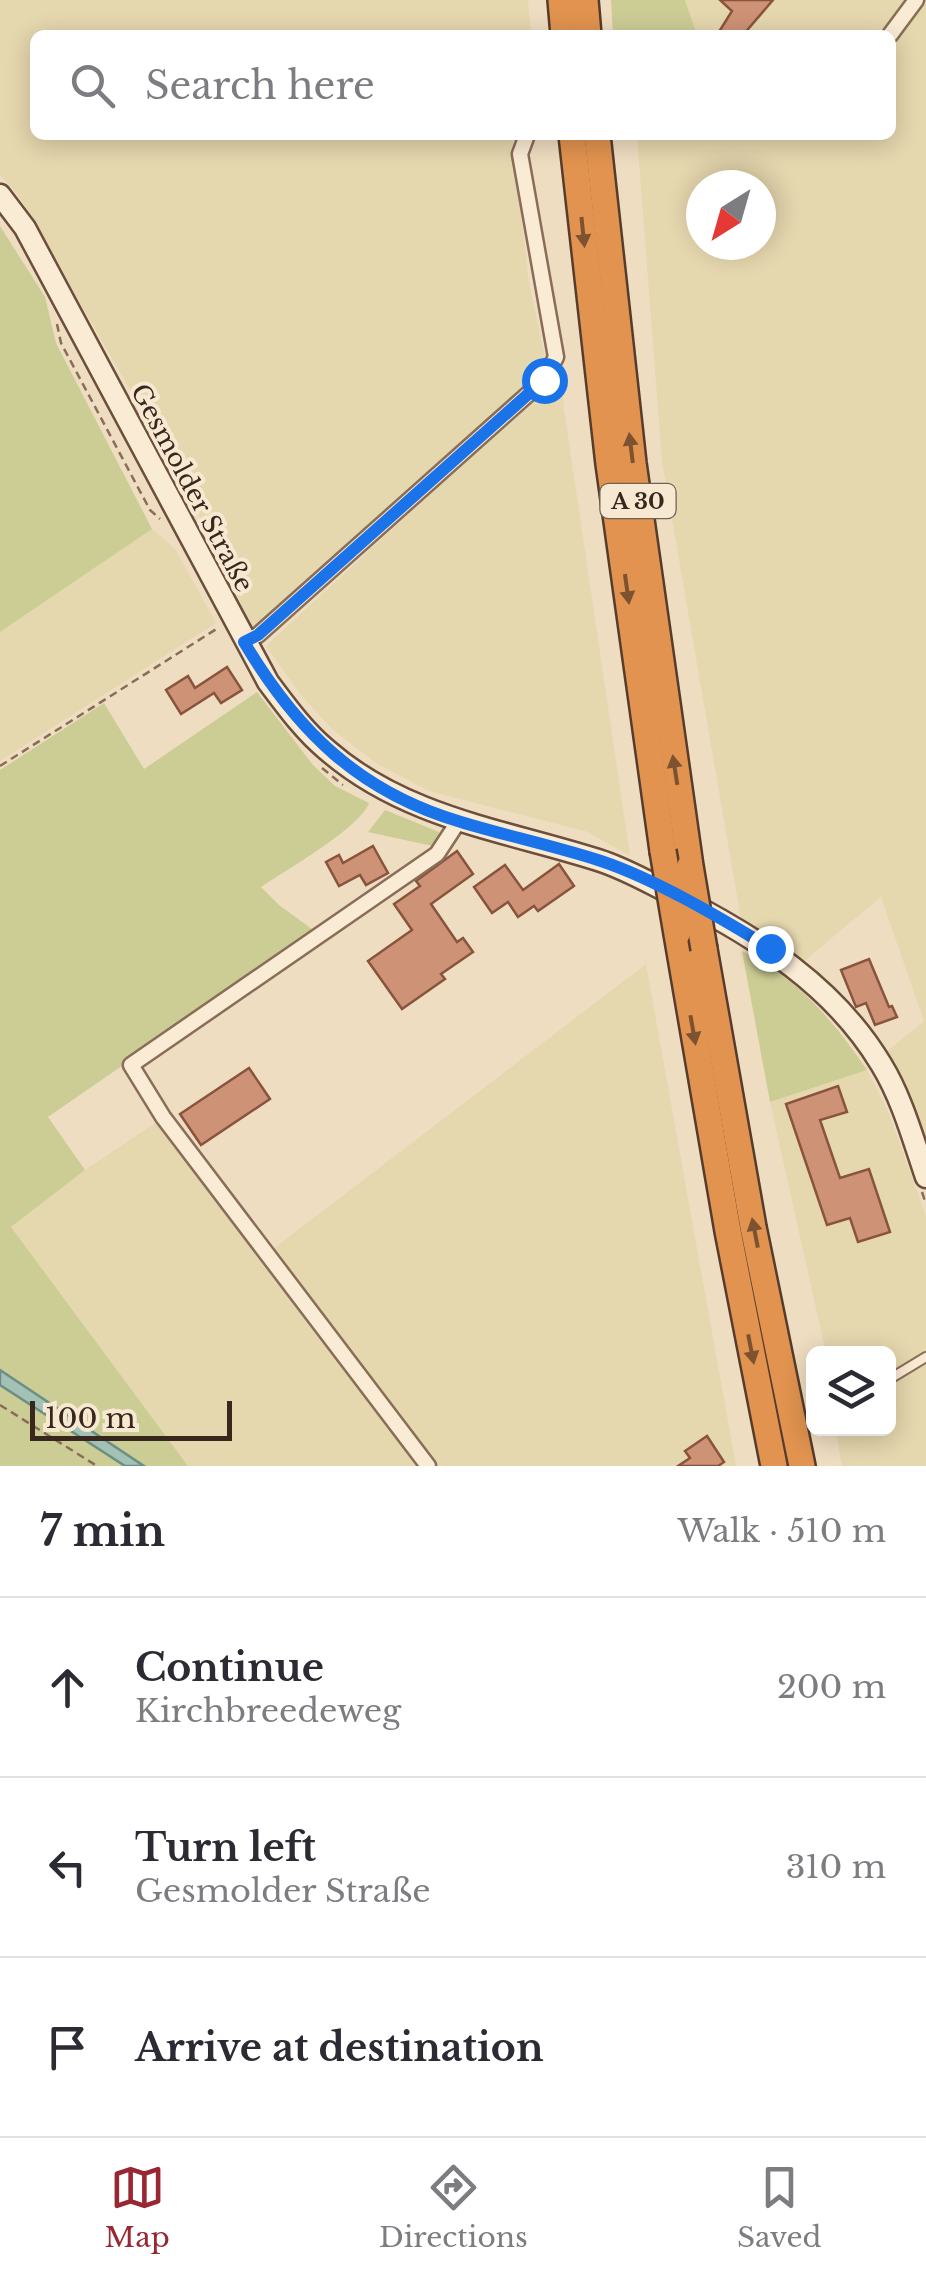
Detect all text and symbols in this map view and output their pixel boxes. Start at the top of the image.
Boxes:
search box [30,30,896,140]
icon: search [65,58,120,113]
text: Search here [145,62,375,109]
north arrow [686,170,776,260]
one-way arrow [575,217,591,248]
route start [522,358,568,404]
street label: Gesmolder Straße [124,379,260,597]
one-way arrow [623,432,639,463]
road number: A 30 [600,484,676,518]
one-way arrow [619,574,635,606]
one-way arrow [667,754,683,785]
route end [748,926,794,972]
one-way arrow [686,1014,701,1046]
one-way arrow [747,1217,762,1248]
one-way arrow [744,1334,760,1365]
map controls [806,1346,896,1436]
button: layers [806,1346,896,1436]
scale bar [30,1396,232,1440]
text: 100 m [45,1401,136,1436]
text: 7 min [40,1505,165,1557]
text: Walk · 510 m [677,1511,886,1551]
text: Continue [135,1644,324,1691]
icon: ahead [40,1660,95,1715]
text: 200 m [777,1667,886,1707]
text: Kirchbreedeweg [135,1691,401,1731]
text: Turn left [135,1824,316,1871]
icon: left [40,1840,95,1895]
text: 310 m [786,1847,886,1887]
text: Gesmolder Straße [135,1871,431,1911]
icon: arrive [40,2020,95,2075]
text: Arrive at destination [135,2024,544,2071]
tab: Map [105,2160,170,2255]
tab: Directions [379,2160,528,2255]
tab: Saved [737,2160,821,2255]

